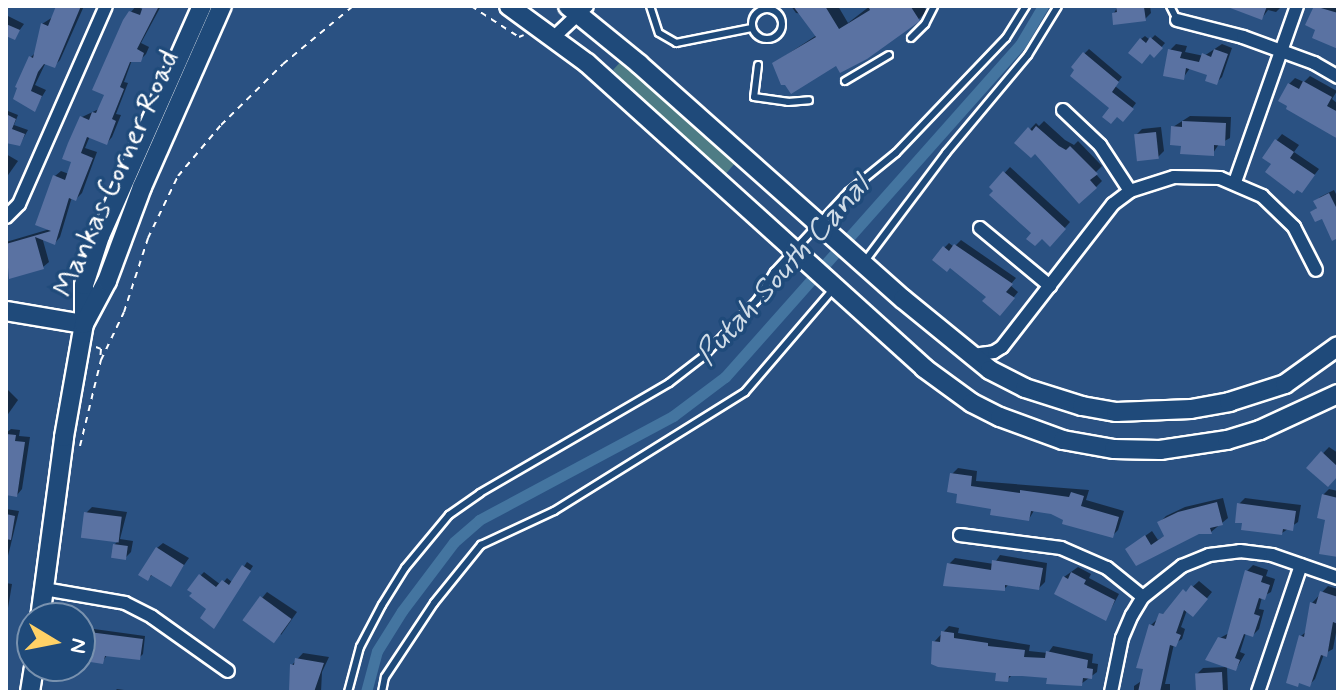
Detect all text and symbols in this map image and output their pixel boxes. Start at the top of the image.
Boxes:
street label: Mankas Corner Road [45,42,189,306]
water label: Putah South Canal [688,169,878,373]
north arrow [16,602,96,682]
text: N [63,636,93,655]

